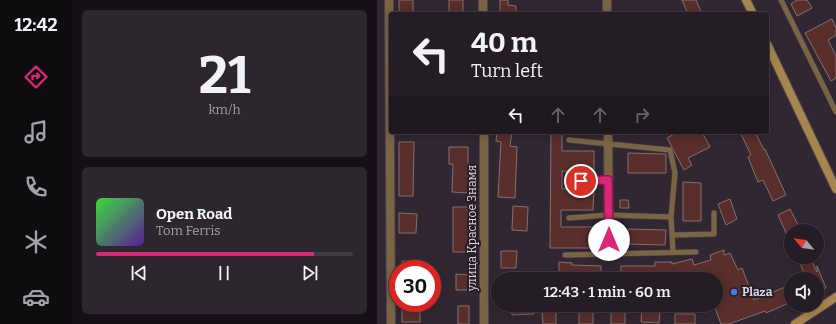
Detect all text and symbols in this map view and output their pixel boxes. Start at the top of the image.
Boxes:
text: 12:42 [14,14,58,36]
text: 40 m [471,26,538,59]
icon: left [405,28,457,80]
text: 21 [199,44,250,107]
text: Turn left [471,60,543,82]
icon: directions [22,63,50,91]
text: km/h [208,102,241,117]
icon: left [505,104,527,126]
icon: ahead [547,104,569,126]
icon: ahead [589,104,611,126]
icon: right [631,104,653,126]
icon: music [22,118,50,146]
street label: улица Красное Знамя [465,164,479,292]
pin [564,164,598,198]
icon: arrive [570,170,592,192]
icon: phone [22,173,50,201]
text: Open Road [156,205,232,223]
position arrow [588,219,630,261]
text: Tom Ferris [156,223,220,238]
north arrow [784,224,824,264]
map controls [784,224,824,312]
icon: climate [22,228,50,256]
speed limit sign: 30 [389,260,441,312]
icon: previous [128,262,150,284]
icon: pause [213,262,235,284]
icon: next [299,262,321,284]
button: sound [784,272,824,312]
icon: car [22,283,50,311]
text: 12:43 · 1 min · 60 m [544,283,670,301]
place label: Plaza [742,285,773,299]
marker: Plaza [729,287,739,297]

